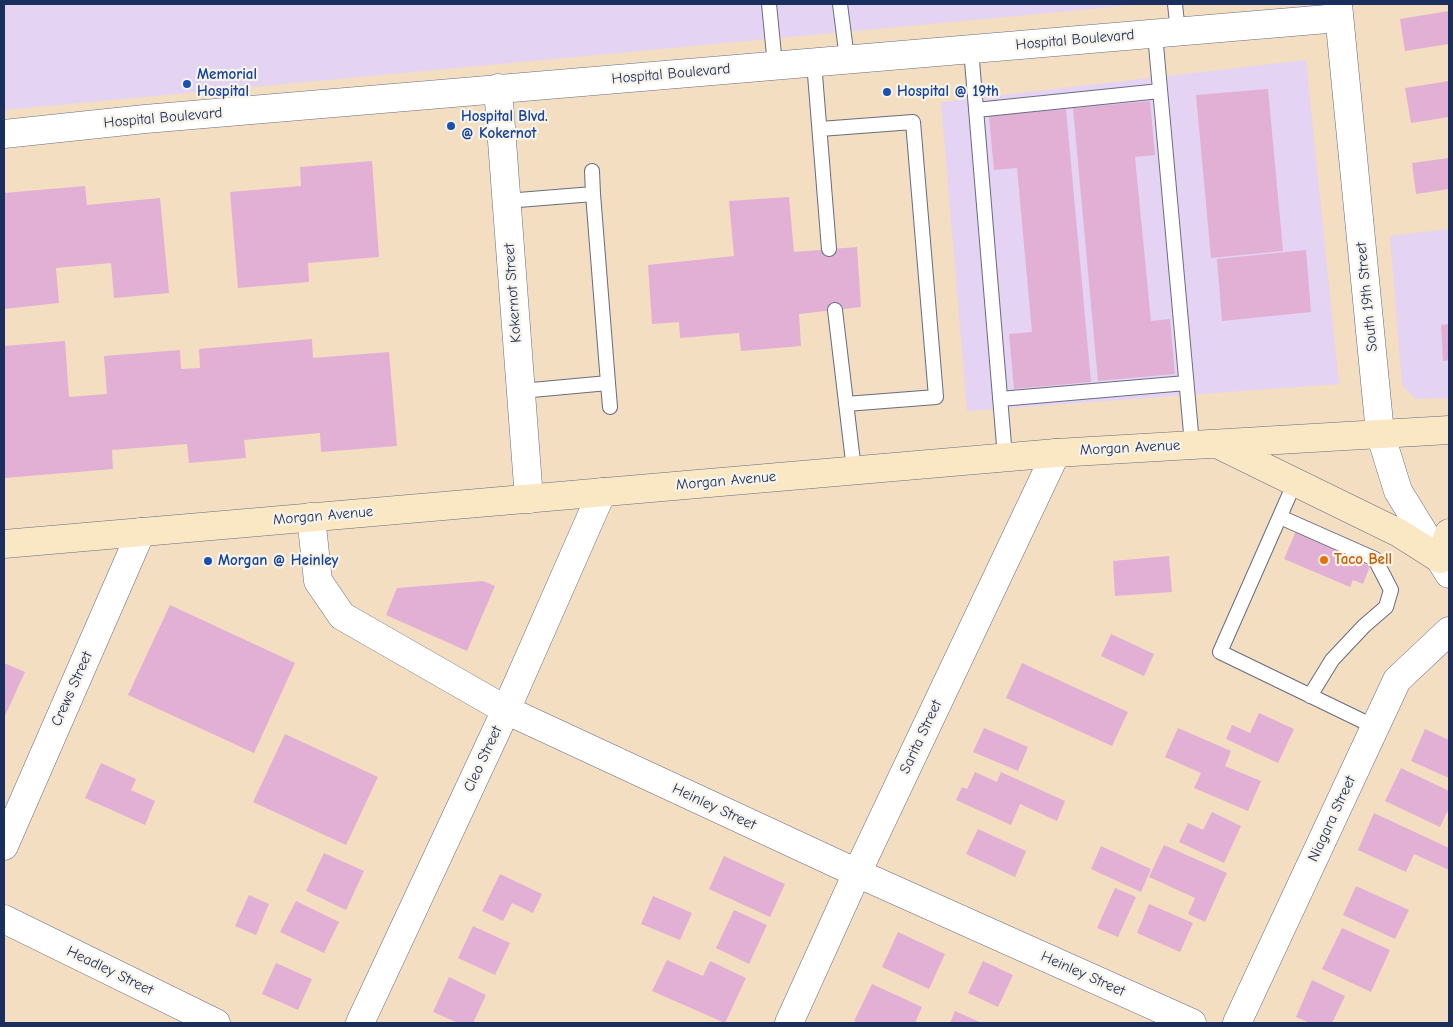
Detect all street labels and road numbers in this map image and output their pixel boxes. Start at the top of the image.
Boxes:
street label: Hospital Boulevard [1015,26,1135,54]
street label: Hospital Boulevard [611,60,731,88]
street label: Hospital Boulevard [103,104,223,132]
street label: South 19th Street [1352,241,1382,353]
street label: Kokernot Street [501,243,525,343]
street label: Morgan Avenue [1079,436,1181,460]
street label: Morgan Avenue [675,468,777,494]
street label: Morgan Avenue [272,503,374,529]
street label: Crews Street [47,649,97,729]
street label: Sarita Street [896,697,946,777]
street label: Cleo Street [460,723,506,795]
street label: Niagara Street [1304,773,1360,865]
street label: Heinley Street [669,780,759,834]
street label: Headley Street [64,942,156,1000]
street label: Heinley Street [1038,947,1128,1001]

